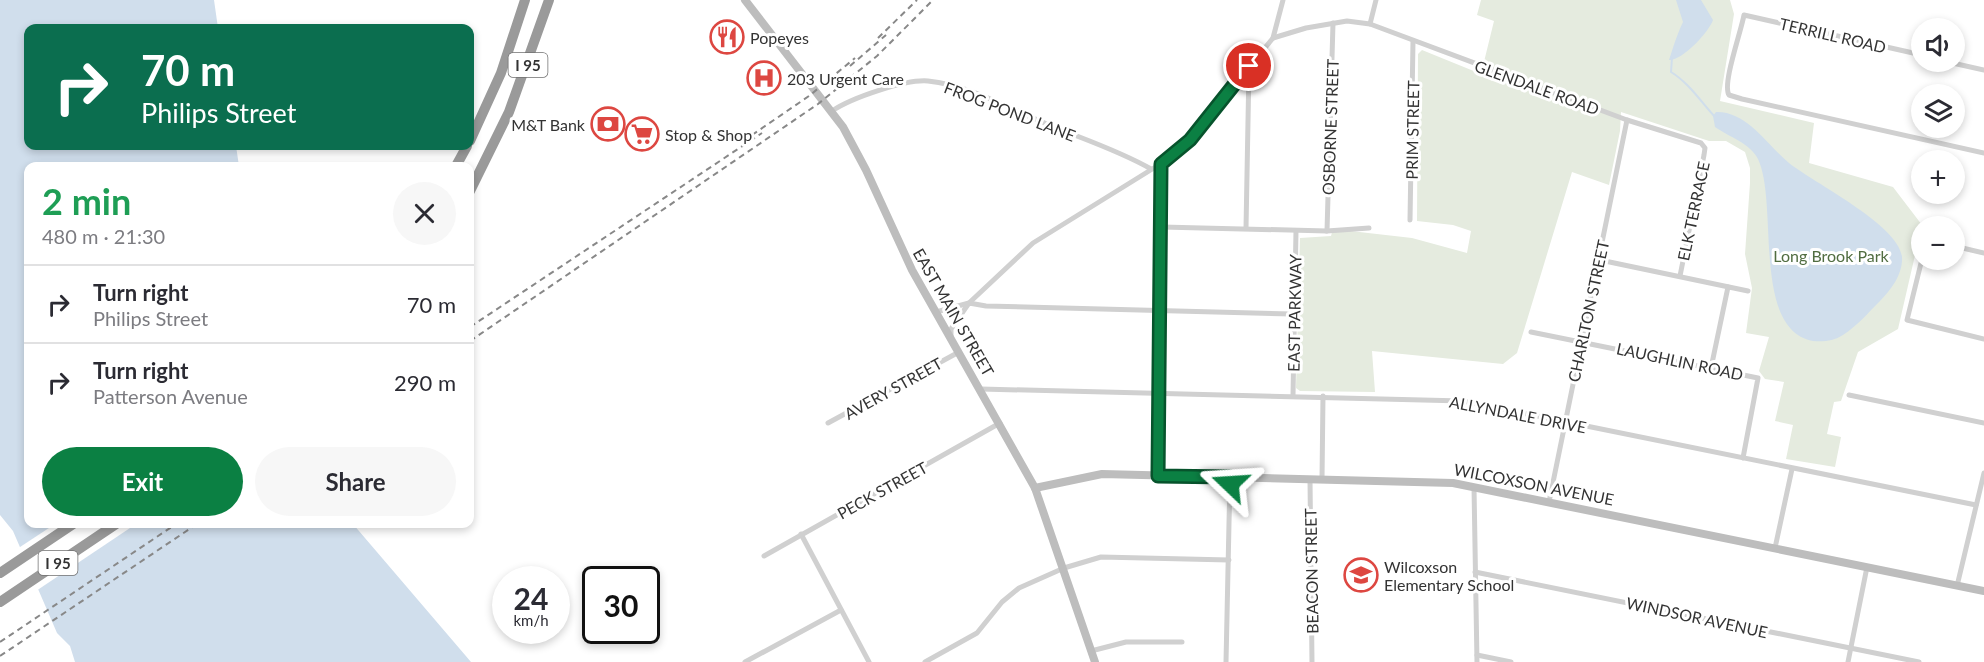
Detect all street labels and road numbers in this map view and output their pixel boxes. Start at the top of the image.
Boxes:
street label: TERRILL ROAD [1778,14,1888,56]
road number: I 95 [508,53,548,77]
street label: GLENDALE ROAD [1472,56,1602,118]
street label: OSBORNE STREET [1318,58,1342,195]
street label: FROG POND LANE [942,77,1078,145]
street label: PRIM STREET [1402,80,1422,180]
street label: ELK TERRACE [1673,160,1713,262]
street label: CHARLTON STREET [1564,238,1612,384]
street label: EAST MAIN STREET [910,245,999,380]
street label: EAST PARKWAY [1283,254,1305,372]
street label: LAUGHLIN ROAD [1615,338,1745,384]
street label: AVERY STREET [841,353,946,423]
street label: ALLYNDALE DRIVE [1448,391,1588,437]
street label: PECK STREET [834,457,931,523]
street label: WILCOXSON AVENUE [1452,459,1616,509]
street label: BEACON STREET [1300,507,1322,634]
road number: I 95 [38,551,78,575]
street label: WINDSOR AVENUE [1625,593,1769,641]

